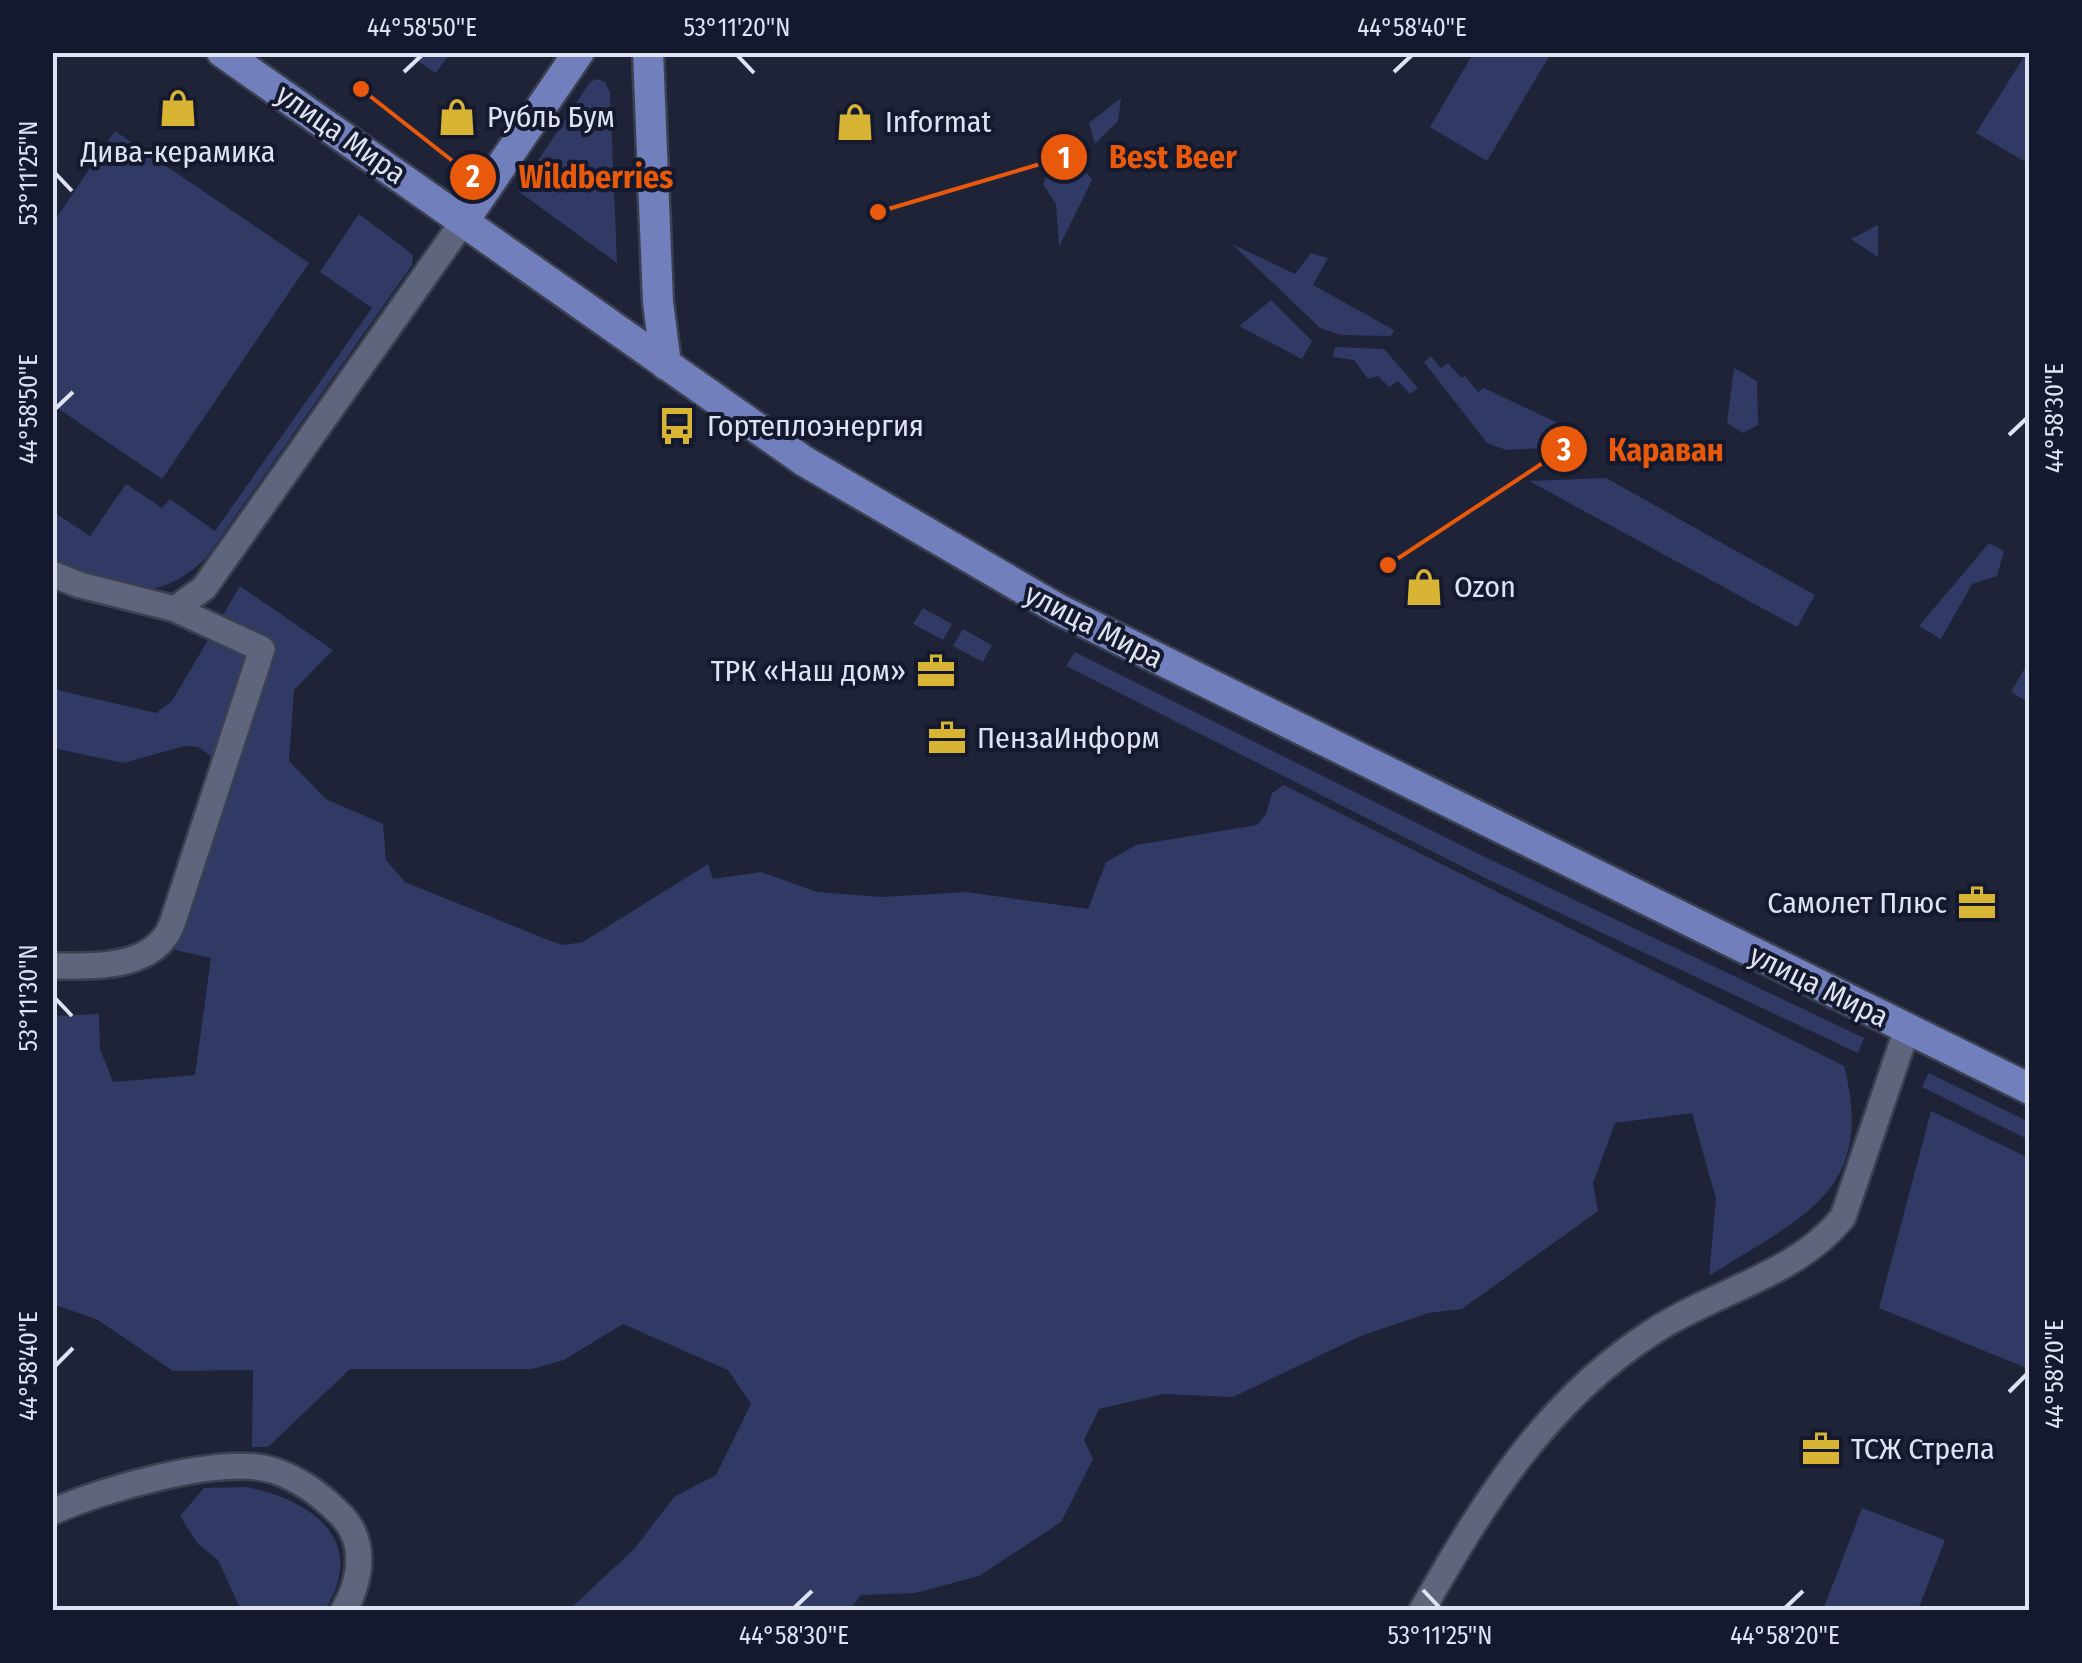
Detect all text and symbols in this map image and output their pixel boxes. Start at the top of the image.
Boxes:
text: 44°58'50"E [367,13,477,43]
text: 53°11'20"N [684,13,790,43]
text: 44°58'40"E [1357,13,1467,43]
street label: улица Мира [269,76,413,192]
shop icon: Дива-керамика [157,87,199,129]
shop icon: Рубль Бум [436,96,478,138]
place label: Рубль Бум [487,99,615,135]
shop icon: Informat [834,101,876,143]
place label: Informat [885,104,992,140]
text: 53°11'25"N [14,121,44,225]
callout: Best Beer [1039,126,1257,188]
place label: Дива-керамика [80,134,275,170]
text: Best Beer [1109,138,1237,176]
text: 1 [1058,140,1070,176]
callout: Wildberries [448,146,693,208]
text: Wildberries [519,158,673,196]
text: 2 [465,159,480,195]
text: 44°58'50"E [14,354,44,464]
text: 44°58'30"E [2040,363,2070,473]
bus stop icon: Гортеплоэнергия [656,405,698,447]
place label: Гортеплоэнергия [707,408,924,444]
callout: Караван [1539,418,1744,480]
text: Караван [1608,431,1724,469]
text: 3 [1556,432,1571,468]
shop icon: Ozon [1403,566,1445,608]
place label: Ozon [1454,569,1516,605]
street label: улица Мира [1019,576,1169,676]
office icon: ТРК «Наш дом» [915,650,957,692]
place label: ТРК «Наш дом» [711,653,906,689]
office icon: ПензаИнформ [926,717,968,759]
place label: ПензаИнформ [977,720,1160,756]
office icon: Самолет Плюс [1956,882,1998,924]
place label: Самолет Плюс [1767,885,1947,921]
street label: улица Мира [1744,937,1894,1035]
text: 53°11'30"N [14,944,44,1052]
text: 44°58'40"E [14,1311,44,1421]
text: 44°58'20"E [2040,1319,2070,1429]
office icon: ТСЖ Стрела [1800,1428,1842,1470]
place label: ТСЖ Стрела [1851,1431,1995,1467]
text: 44°58'30"E [739,1621,849,1651]
text: 53°11'25"N [1388,1621,1492,1651]
text: 44°58'20"E [1730,1621,1840,1651]

